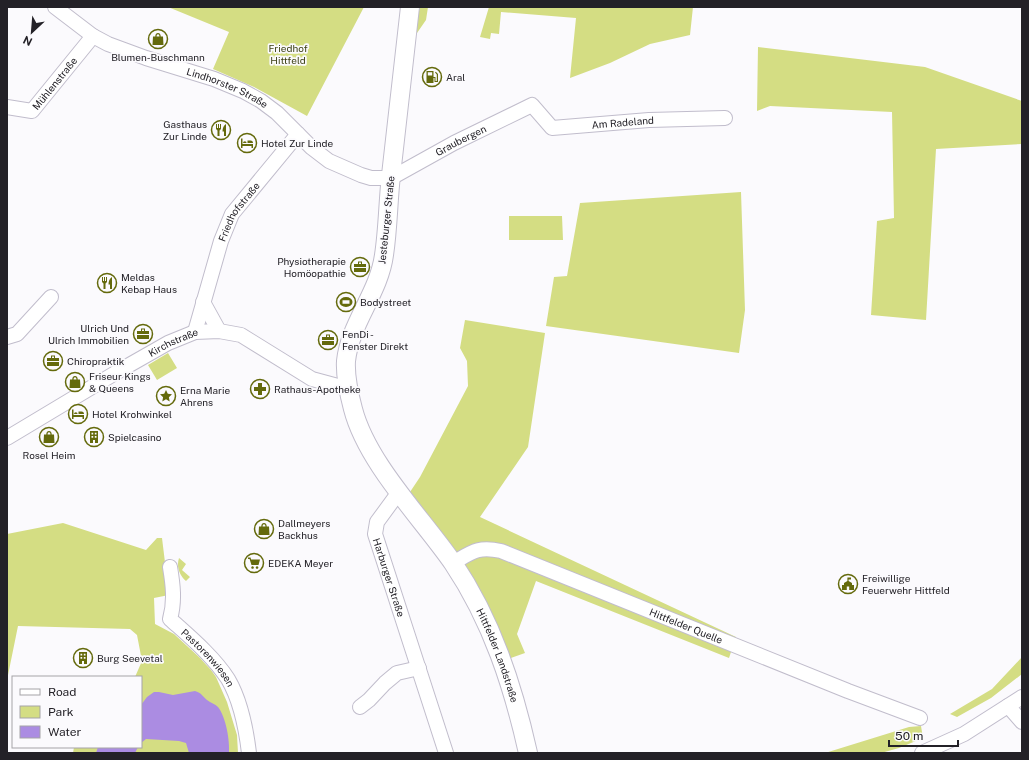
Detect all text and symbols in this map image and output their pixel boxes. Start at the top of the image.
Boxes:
north arrow [12,12,52,52]
shop icon: Blumen-Buschmann [147,28,169,50]
text: N [21,34,34,48]
park label: Friedhof Hittfeld [268,42,308,66]
place label: Blumen-Buschmann [111,51,205,63]
street label: Mühlenstraße [30,54,80,112]
street label: Lindhorster Straße [185,65,271,110]
fuel station icon: Aral [421,66,443,88]
place label: Aral [446,71,465,83]
street label: Am Radeland [591,114,654,131]
place label: Gasthaus Zur Linde [163,118,207,142]
restaurant icon: Gasthaus Zur Linde [210,119,232,141]
street label: Graubergen [433,122,488,158]
hotel icon: Hotel Zur Linde [236,132,258,154]
place label: Hotel Zur Linde [261,137,333,149]
street label: Jesteburger Straße [375,175,397,265]
street label: Friedhofstraße [215,179,262,243]
place label: Physiotherapie Homöopathie [277,255,346,279]
office icon: Physiotherapie Homöopathie [349,256,371,278]
place label: Meldas Kebap Haus [121,271,177,295]
restaurant icon: Meldas Kebap Haus [96,272,118,294]
sports icon: Bodystreet [335,291,357,313]
place label: Bodystreet [360,296,411,308]
place label: Ulrich Und Ulrich Immobilien [48,322,129,346]
office icon: Ulrich Und Ulrich Immobilien [132,323,154,345]
street label: Kirchstraße [146,326,198,359]
place label: FenDi - Fenster Direkt [342,328,408,352]
office icon: FenDi - Fenster Direkt [317,329,339,351]
office icon: Chiropraktik [42,350,64,372]
place label: Chiropraktik [67,355,125,367]
place label: Friseur Kings & Queens [89,370,150,394]
shop icon: Friseur Kings & Queens [64,371,86,393]
pharmacy icon: Rathaus-Apotheke [249,378,271,400]
place label: Rathaus-Apotheke [274,383,361,395]
place label: Erna Marie Ahrens [180,384,230,408]
place icon: Erna Marie Ahrens [155,385,177,407]
hotel icon: Hotel Krohwinkel [67,403,89,425]
place label: Hotel Krohwinkel [92,408,172,420]
shop icon: Rosel Heim [38,426,60,448]
building icon: Spielcasino [83,426,105,448]
place label: Spielcasino [108,431,162,443]
place label: Rosel Heim [23,449,75,461]
place label: Dallmeyers Backhus [278,517,330,541]
shop icon: Dallmeyers Backhus [253,518,275,540]
street label: Harburger Straße [371,537,408,619]
supermarket icon: EDEKA Meyer [243,552,265,574]
place label: EDEKA Meyer [268,557,333,569]
place label: Freiwillige Feuerwehr Hittfeld [862,572,950,596]
public building icon: Freiwillige Feuerwehr Hittfeld [837,573,859,595]
street label: Hittfelder Landstraße [474,606,521,704]
street label: Hittfelder Quelle [648,606,725,646]
street label: Pastorenwiesen [179,626,237,689]
building icon: Burg Seevetal [72,647,94,669]
place label: Burg Seevetal [97,652,163,664]
legend [12,676,142,748]
text: Road [48,685,76,699]
text: Park [48,705,74,719]
scale bar [889,722,958,748]
text: Water [48,725,82,739]
text: 50 m [895,729,923,743]

